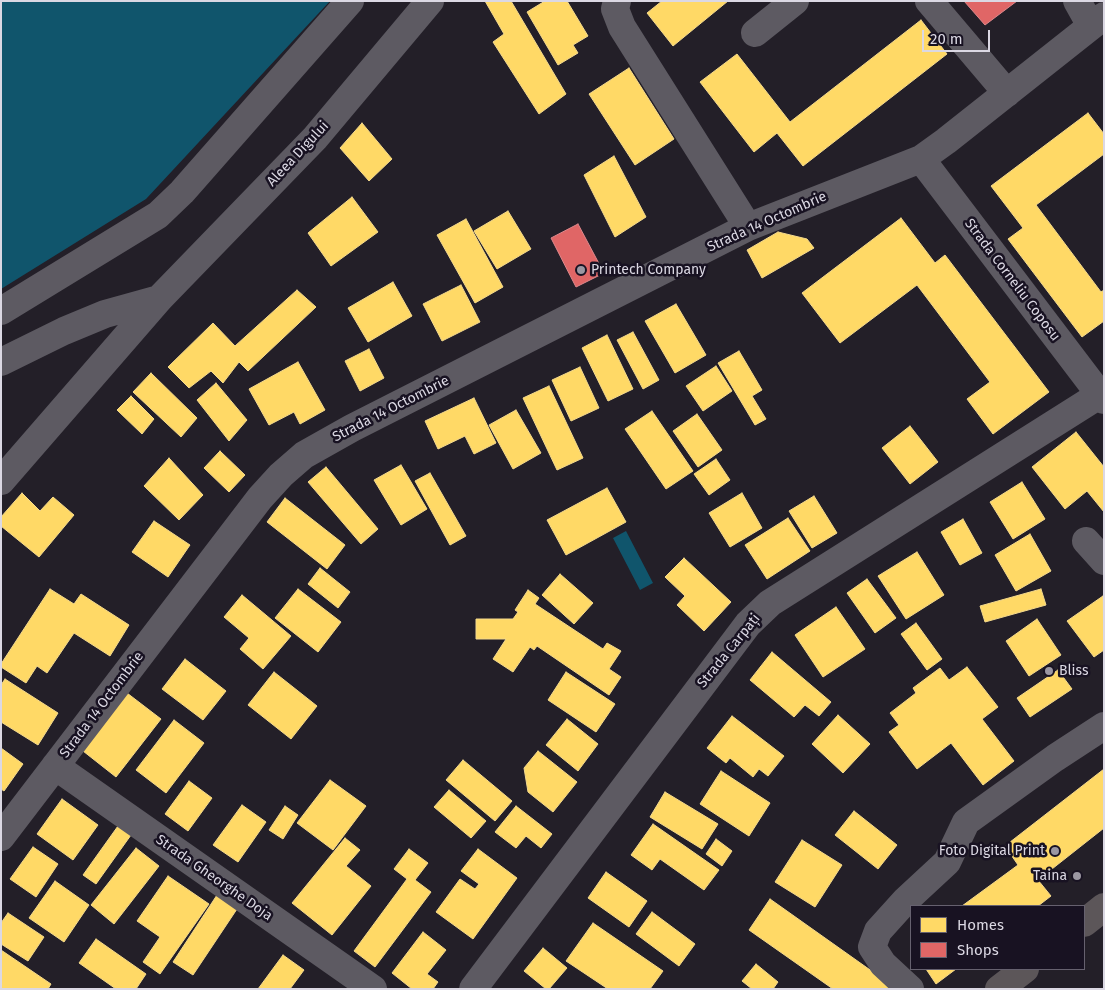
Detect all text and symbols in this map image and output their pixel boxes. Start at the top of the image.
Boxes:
scale bar [925,20,992,52]
text: 20 m [930,30,963,48]
street label: Aleea Digului [264,118,332,190]
street label: Strada 14 Octombrie [705,188,829,256]
street label: Strada Corneliu Coposu [961,216,1063,344]
place label: Printech Company [591,262,706,278]
marker: Printech Company [575,264,587,276]
street label: Strada 14 Octombrie [330,372,452,446]
street label: Strada Carpați [694,611,764,691]
street label: Strada 14 Octombrie [57,649,147,761]
place label: Bliss [1059,663,1088,679]
marker: Bliss [1043,665,1055,677]
street label: Strada Gheorghe Doja [152,831,276,925]
place label: Foto Digital Print [939,843,1045,859]
marker: Foto Digital Print [1049,845,1061,857]
place label: Taina [1033,868,1067,884]
marker: Taina [1071,870,1083,882]
legend [910,905,1085,970]
text: Homes [957,916,1004,934]
text: Shops [957,941,999,959]

